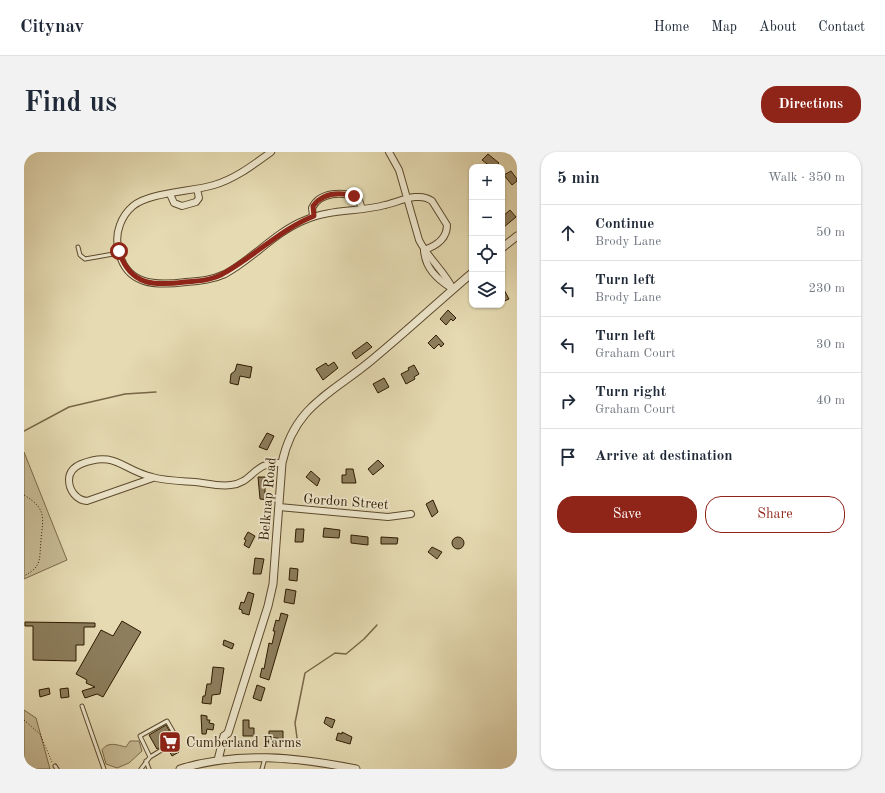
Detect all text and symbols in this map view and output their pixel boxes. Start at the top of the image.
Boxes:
text: Citynav [20,18,84,37]
text: Home [654,20,689,34]
text: Map [711,20,737,34]
text: About [759,20,796,34]
text: Contact [818,20,865,34]
button: Directions [761,86,861,123]
text: Find us [24,90,117,118]
map controls [469,164,505,308]
button: + [469,164,505,200]
text: 5 min [557,170,600,187]
text: Walk · 350 m [768,171,845,184]
route end [345,187,363,205]
button: − [469,200,505,236]
text: Continue [595,217,654,232]
icon: ahead [557,222,579,244]
text: 50 m [816,226,845,239]
text: Brody Lane [595,235,661,248]
button: locate [469,236,505,272]
route start [110,242,128,260]
button: layers [469,272,505,308]
text: Turn left [595,273,655,288]
icon: left [557,278,579,300]
text: 230 m [808,282,845,295]
text: Brody Lane [595,291,661,304]
text: Turn left [595,329,655,344]
icon: left [557,334,579,356]
text: 30 m [816,338,845,351]
text: Graham Court [595,347,676,360]
text: Turn right [595,385,666,400]
icon: right [557,390,579,412]
text: 40 m [816,394,845,407]
text: Graham Court [595,403,676,416]
icon: arrive [557,446,579,468]
text: Arrive at destination [595,449,733,464]
street label: Belknap Road [257,457,279,542]
street label: Gordon Street [303,492,389,512]
button: Save [557,496,697,533]
button: Share [705,496,845,533]
supermarket icon: Cumberland Farms [157,729,183,755]
place label: Cumberland Farms [186,736,301,750]

